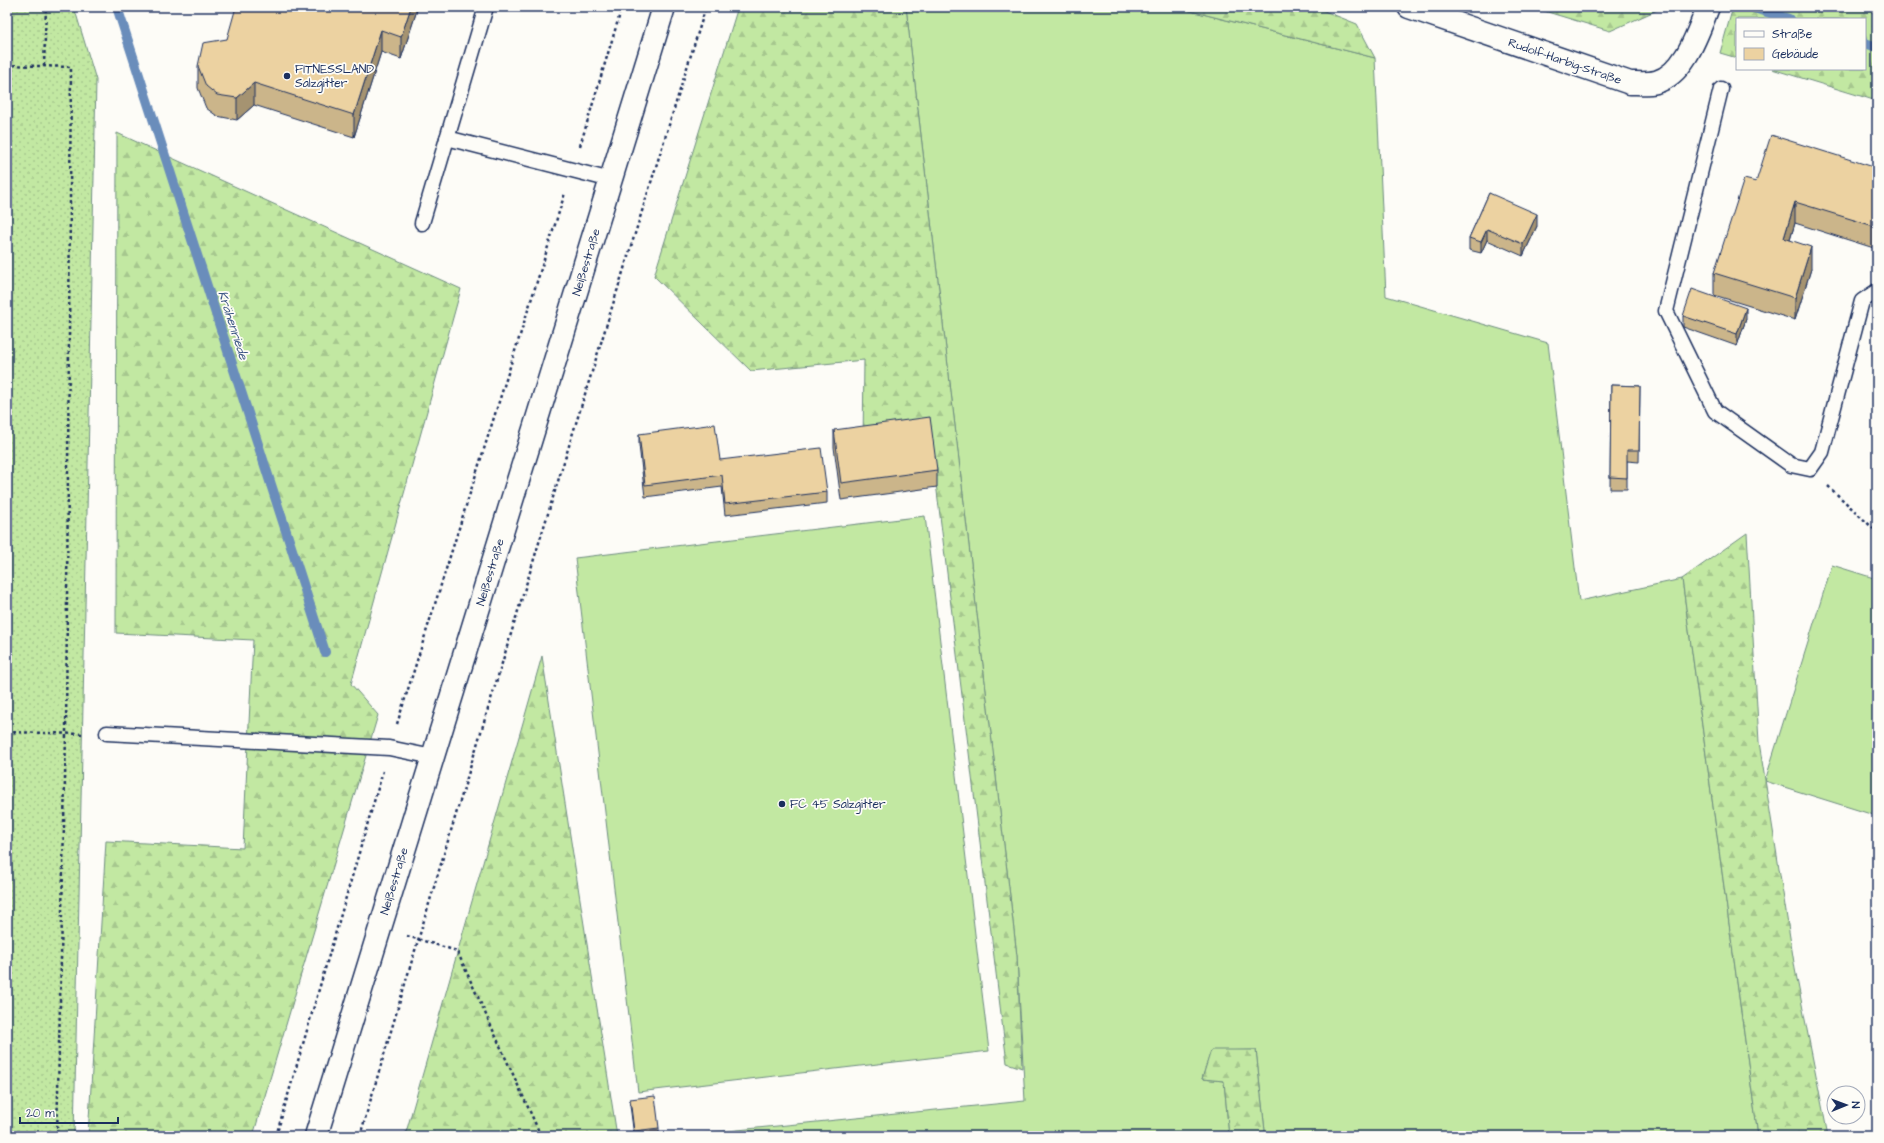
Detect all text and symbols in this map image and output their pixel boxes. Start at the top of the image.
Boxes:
legend [1736,18,1866,70]
text: Straße [1772,26,1813,43]
street label: Rudolf-Harbig-Straße [1505,34,1624,90]
text: Gebäude [1772,46,1819,63]
place label: FITNESSLAND Salzgitter [295,61,374,93]
marker: FITNESSLAND Salzgitter [282,71,292,81]
street label: Neißestraße [568,226,605,298]
water label: Krähenriede [213,289,253,363]
street label: Neißestraße [472,536,509,608]
place label: FC 45 Salzgitter [790,796,886,814]
marker: FC 45 Salzgitter [777,799,787,809]
street label: Neißestraße [376,845,413,917]
north arrow [1826,1085,1866,1125]
scale bar [20,1099,118,1125]
text: N [1848,1101,1863,1109]
text: 20 m [26,1105,55,1122]

